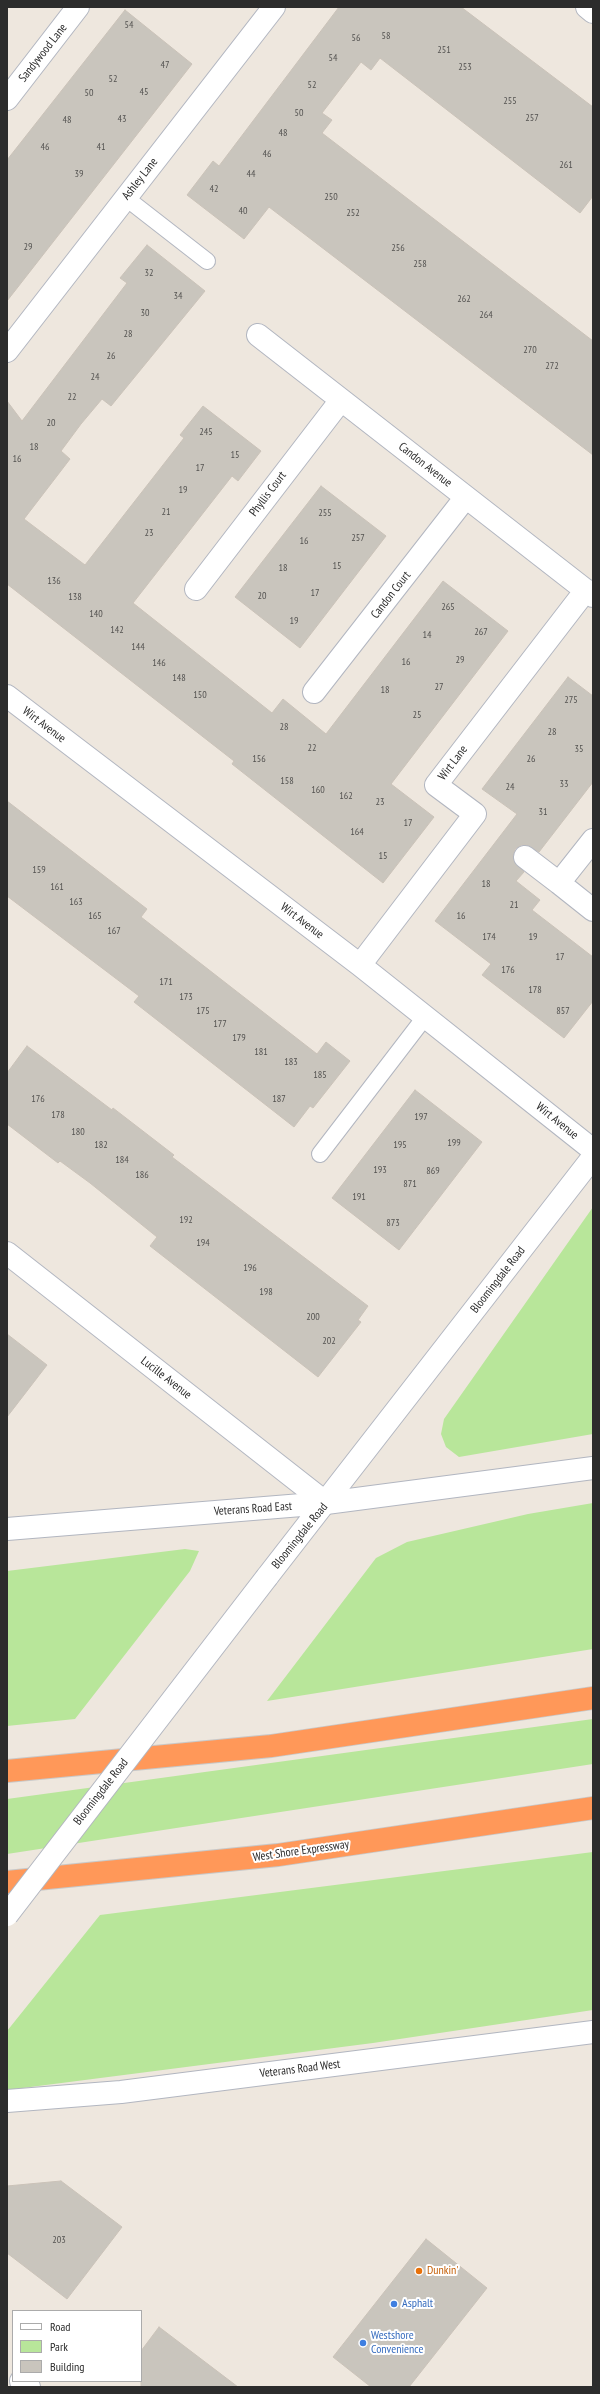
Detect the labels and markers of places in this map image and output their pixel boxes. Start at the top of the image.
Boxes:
place label: Dunkin' [427,2264,458,2278]
marker: Dunkin' [414,2266,424,2276]
place label: Asphalt [402,2297,433,2311]
marker: Asphalt [389,2299,399,2309]
place label: Westshore Convenience [371,2329,423,2357]
marker: Westshore Convenience [358,2338,368,2348]

